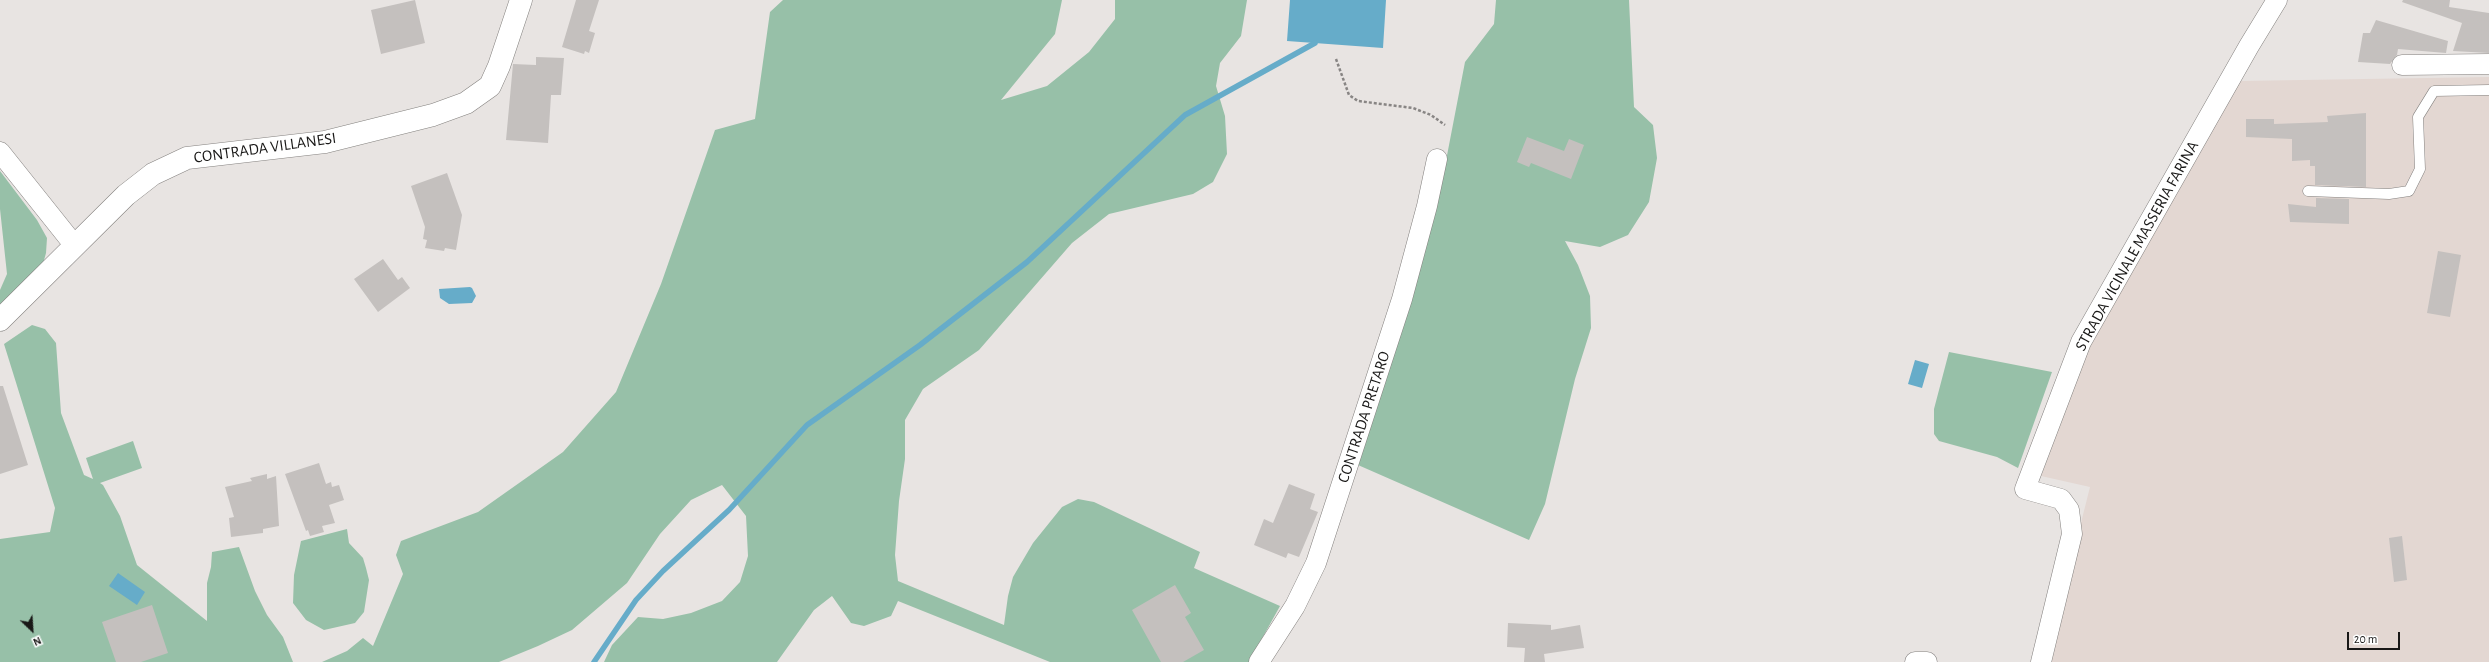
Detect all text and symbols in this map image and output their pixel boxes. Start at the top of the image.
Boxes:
street label: CONTRADA VILLANESI [193,129,337,167]
street label: STRADA VICINALE MASSERIA FARINA [2071,138,2203,354]
street label: CONTRADA PRETARO [1334,349,1394,485]
north arrow [12,610,52,650]
scale bar [2349,624,2402,650]
text: 20 m [2354,633,2377,645]
text: N [31,635,43,648]

